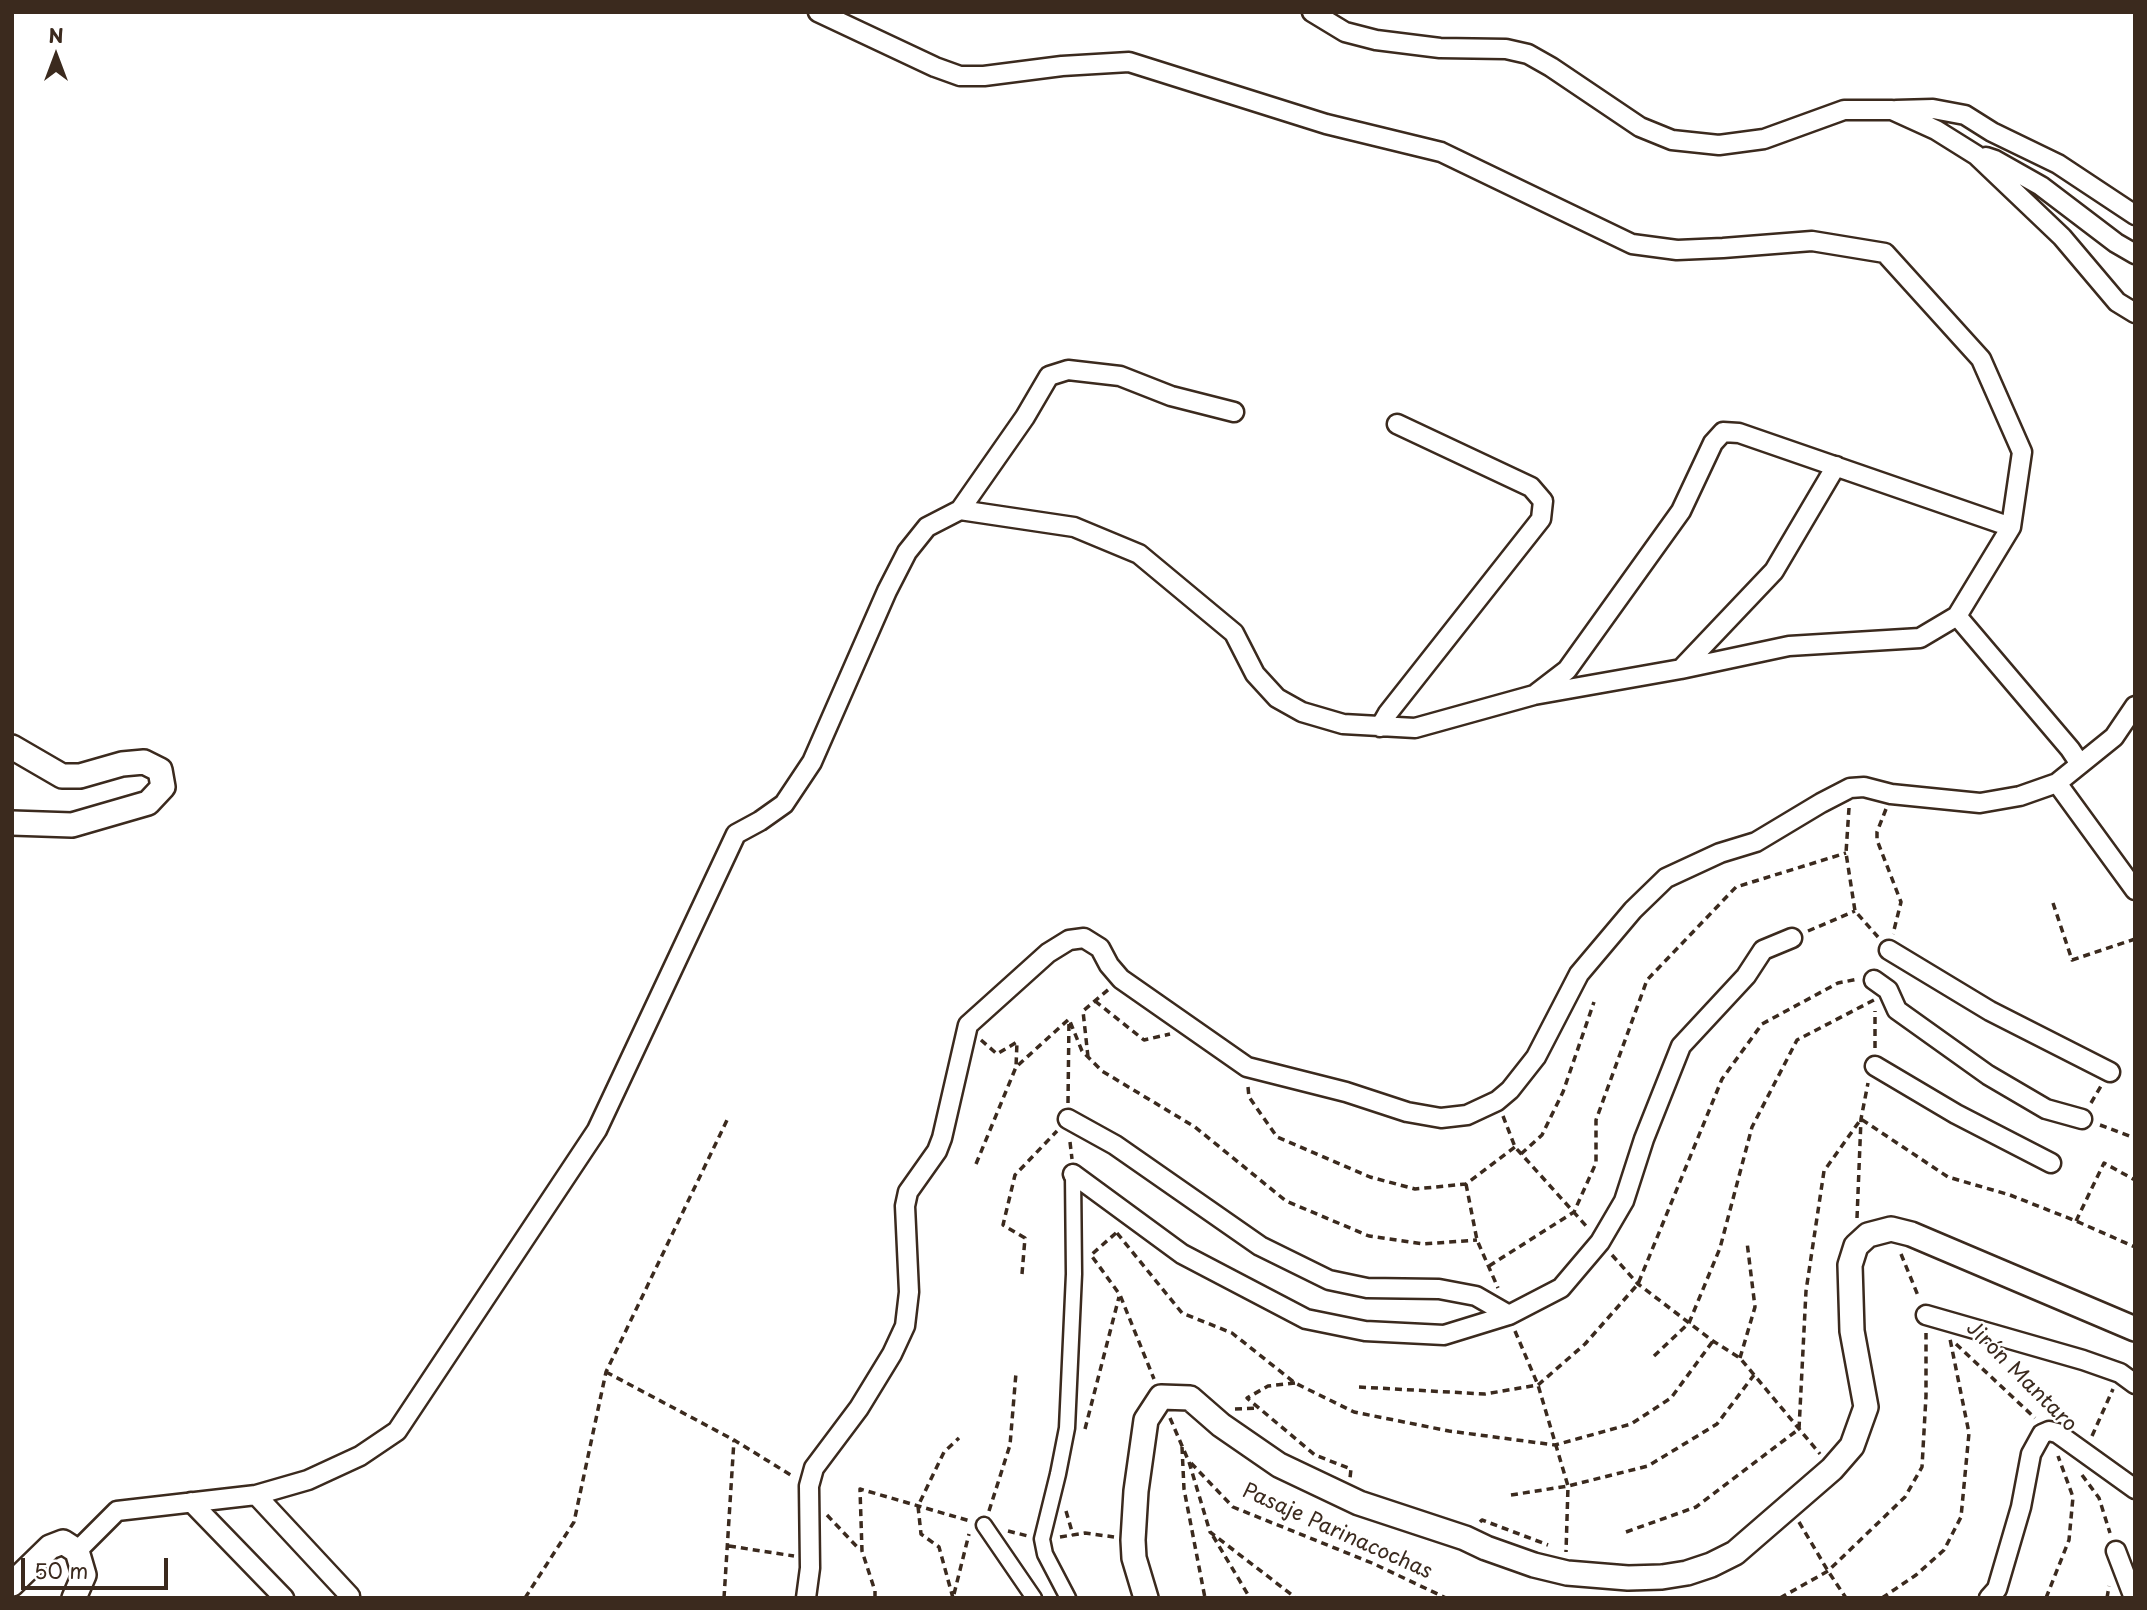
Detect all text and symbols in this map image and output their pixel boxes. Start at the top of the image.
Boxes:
north arrow [21,21,91,91]
text: N [48,21,64,49]
street label: Jirón Mantaro [1960,1316,2082,1438]
street label: Pasaje Parinacochas [1238,1479,1436,1585]
scale bar [24,1544,172,1588]
text: 50 m [34,1554,88,1586]

